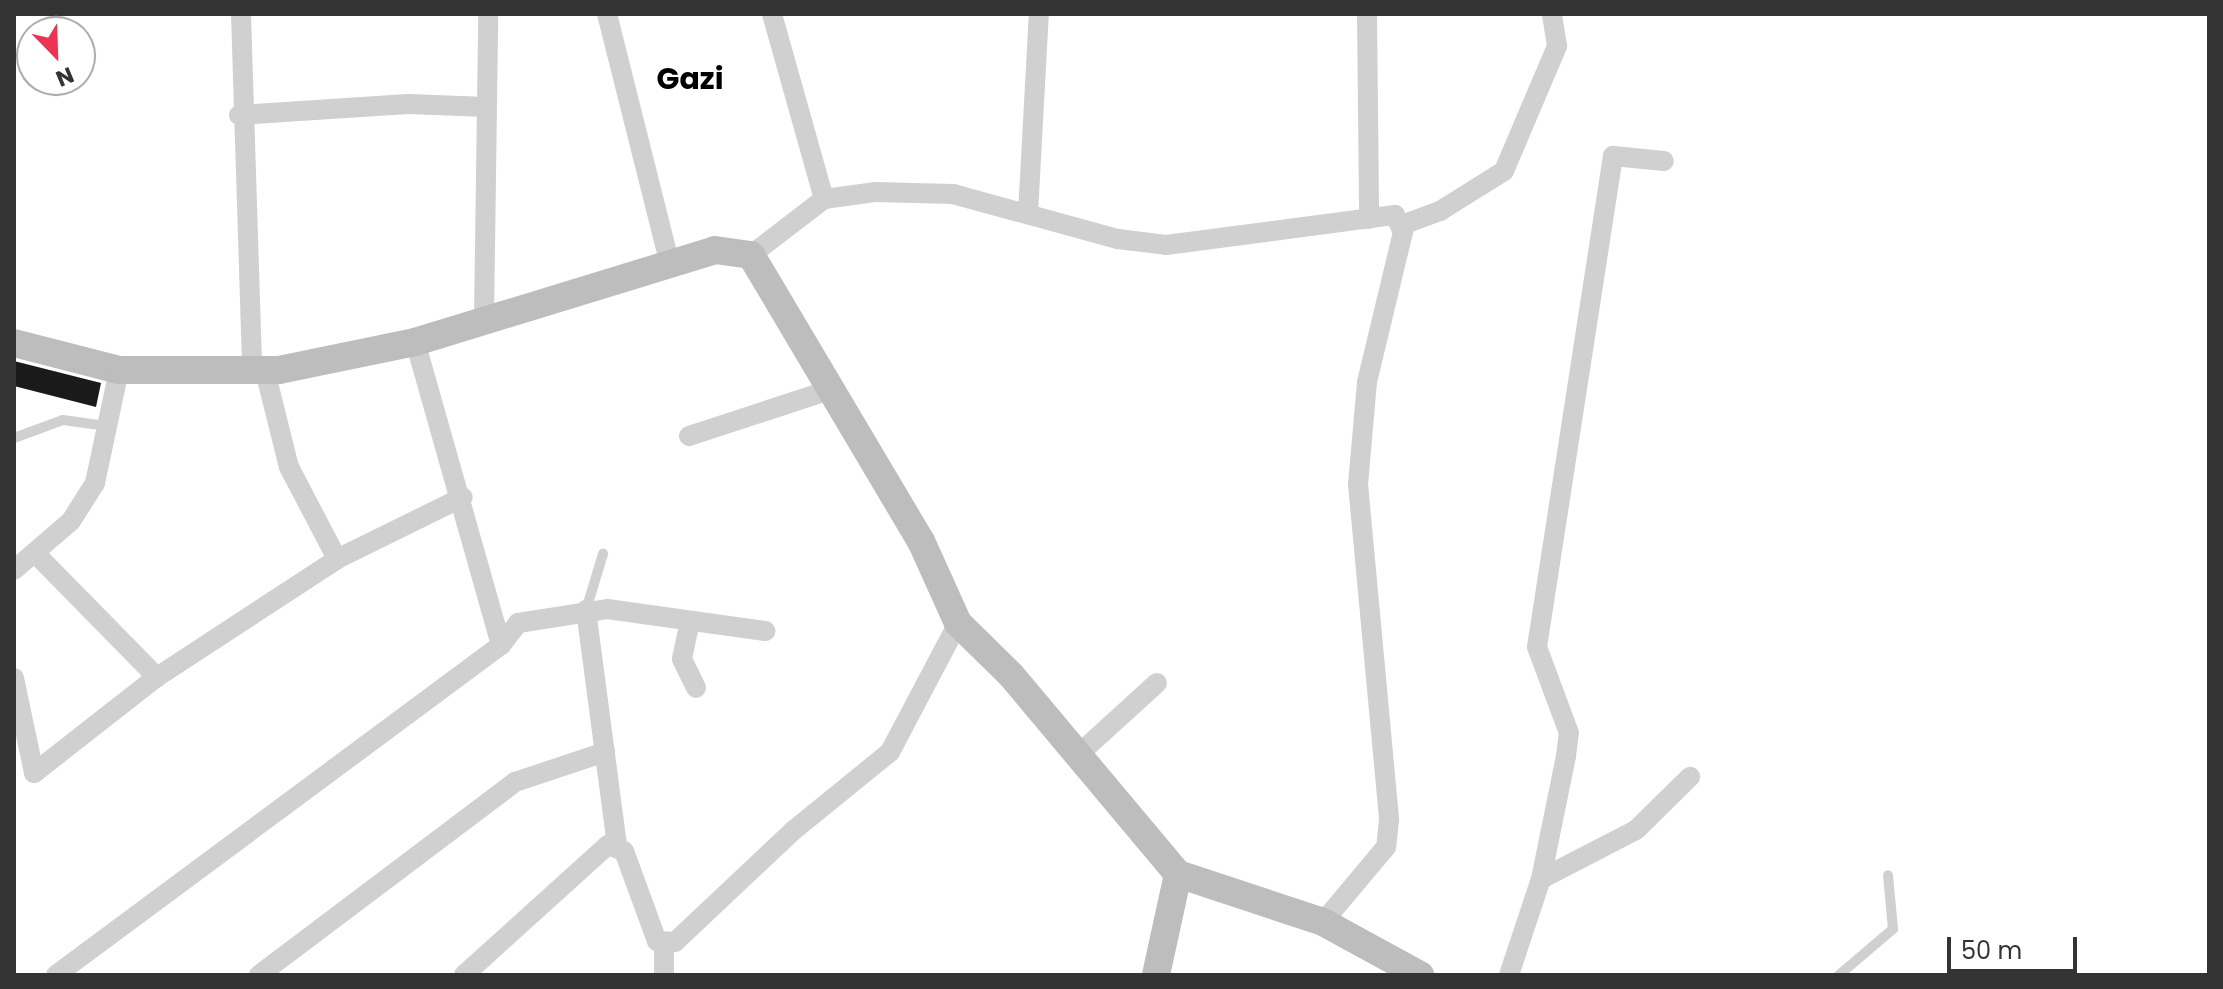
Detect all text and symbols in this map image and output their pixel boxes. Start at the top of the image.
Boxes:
north arrow [16,16,96,96]
text: N [51,59,78,94]
district label: Gazi [657,61,723,97]
scale bar [1951,921,2081,971]
text: 50 m [1961,934,2022,967]

